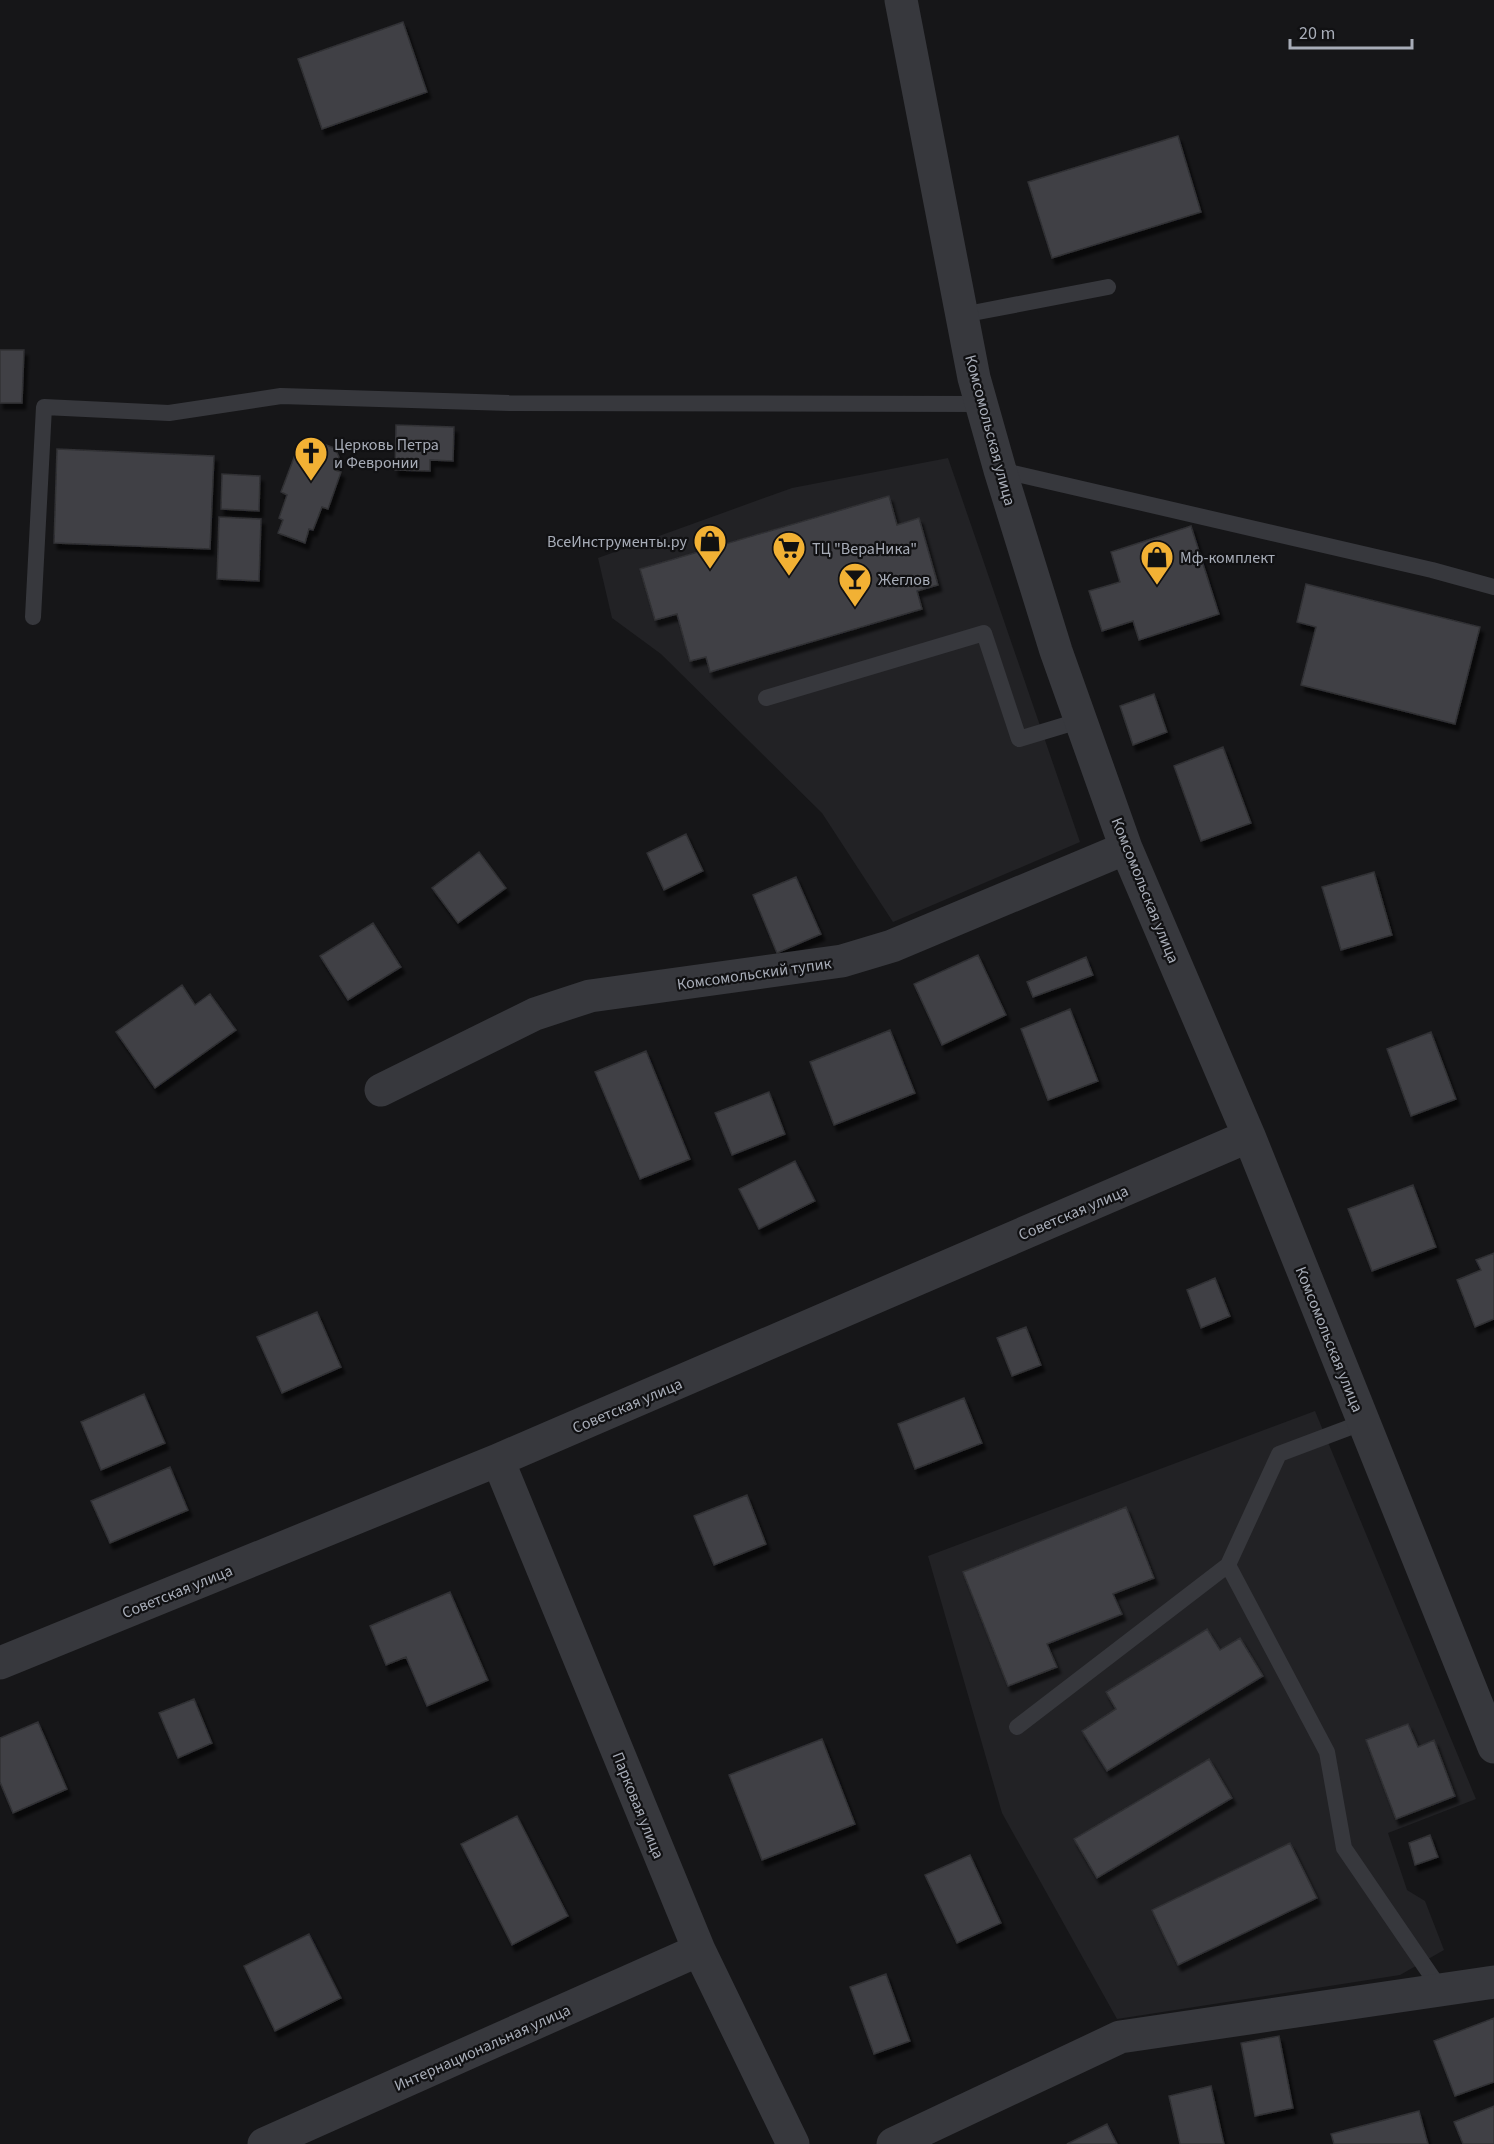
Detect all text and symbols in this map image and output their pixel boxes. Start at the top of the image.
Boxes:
scale bar [1290,12,1412,50]
text: 20 m [1299,21,1335,46]
street label: Комсомольская улица [959,352,1021,508]
place label: Церковь Петра и Февронии [334,434,439,474]
church icon: Церковь Петра и Февронии [293,435,329,482]
shop icon: ВсеИнструменты.ру [692,523,728,570]
supermarket icon: ТЦ "ВераНика" [771,530,807,577]
place label: ВсеИнструменты.ру [547,531,688,553]
place label: ТЦ "ВераНика" [812,538,917,560]
shop icon: Мф-комплект [1139,539,1175,586]
place label: Мф-комплект [1180,547,1275,569]
bar icon: Жеглов [837,561,873,608]
place label: Жеглов [878,569,930,591]
street label: Комсомольская улица [1106,814,1184,966]
street label: Комсомольский тупик [675,952,833,996]
street label: Советская улица [1015,1180,1132,1246]
street label: Комсомольская улица [1290,1263,1368,1415]
street label: Советская улица [569,1373,686,1439]
street label: Советская улица [119,1560,236,1624]
street label: Парковая улица [607,1749,669,1862]
street label: Интернациональная улица [391,1999,574,2097]

